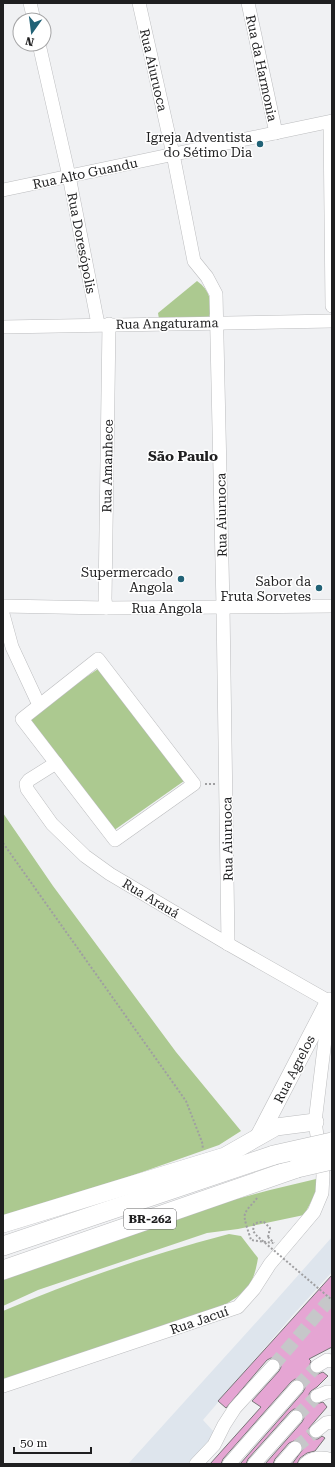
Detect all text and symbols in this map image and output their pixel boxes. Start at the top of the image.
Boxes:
north arrow [12,12,52,52]
street label: Rua da Harmonia [243,14,280,123]
street label: Rua Aiuruoca [137,27,170,113]
text: N [24,34,35,49]
place label: Igreja Adventista do Sétimo Dia [146,130,252,160]
marker: Igreja Adventista do Sétimo Dia [255,139,265,149]
street label: Rua Alto Guandu [31,155,139,192]
street label: Rua Doresópolis [64,191,99,295]
street label: Rua Angaturama [115,315,219,332]
street label: Rua Amanhece [99,419,116,513]
district label: São Paulo [148,448,218,464]
street label: Rua Aiuruoca [213,473,230,557]
place label: Supermercado Angola [81,565,173,595]
marker: Supermercado Angola [176,574,186,584]
place label: Sabor da Fruta Sorvetes [220,574,311,604]
marker: Sabor da Fruta Sorvetes [314,583,324,593]
street label: Rua Angola [132,601,202,616]
street label: Rua Aiuruoca [219,797,236,881]
street label: Rua Arauá [120,876,182,921]
street label: Rua Agrelos [271,1033,318,1106]
road number: BR-262 [124,1209,176,1229]
street label: Rua Jacuí [168,1304,230,1337]
scale bar [14,1429,91,1455]
text: 50 m [20,1436,47,1450]

